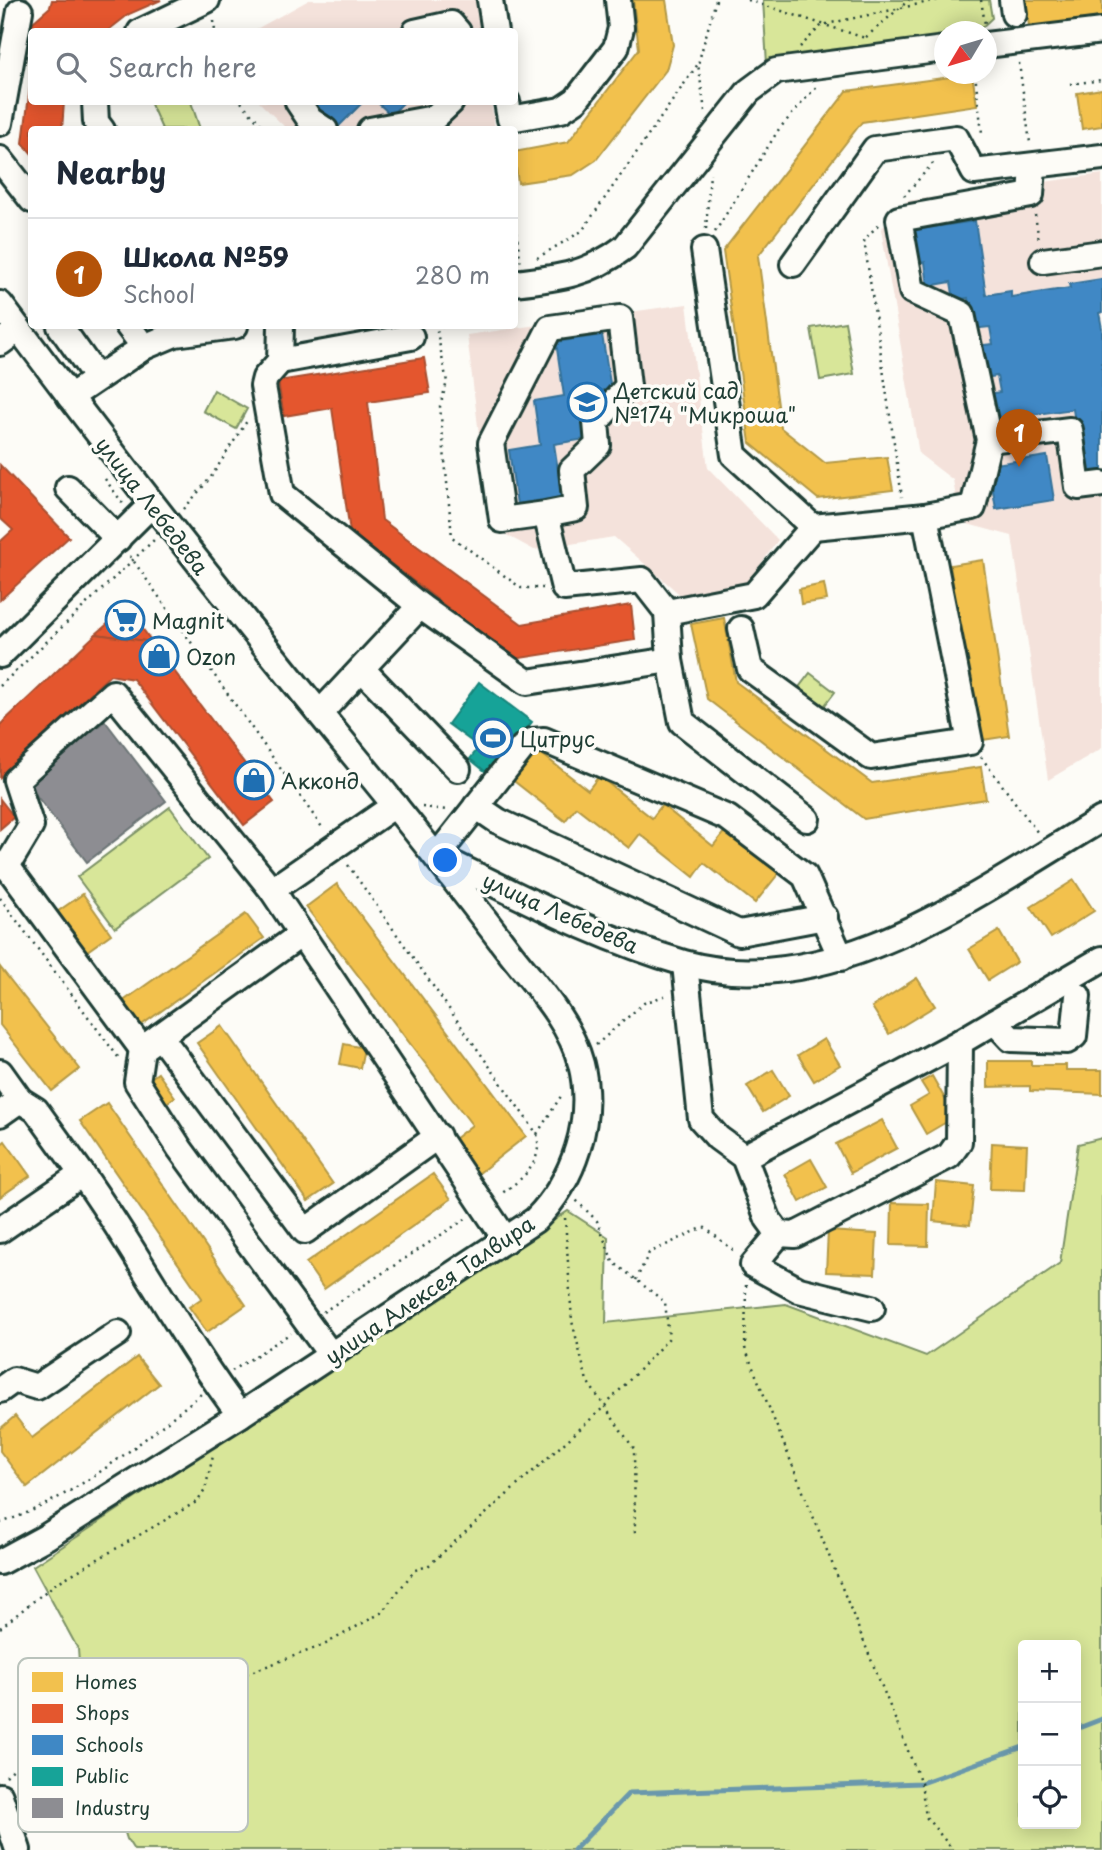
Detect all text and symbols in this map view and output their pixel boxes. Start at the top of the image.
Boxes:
north arrow [934,21,997,84]
search box [28,28,518,105]
text: Search here [108,47,257,86]
icon: search [52,48,90,86]
text: Nearby [56,149,166,194]
text: Школа №59 [123,237,289,276]
text: 1 [74,257,85,292]
text: 280 m [415,257,490,292]
text: School [123,276,195,311]
place label: Детский сад №174 "Микроша" [613,374,796,430]
school or university icon: Детский сад №174 "Микроша" [566,381,608,423]
pin: 1 [996,409,1042,467]
street label: улица Лебедева [89,429,217,581]
supermarket icon: Magnit [104,599,146,641]
place label: Magnit [152,604,225,636]
shop icon: Ozon [138,635,180,677]
place label: Ozon [186,640,236,672]
sports icon: Цитрус [472,717,514,759]
place label: Цитрус [520,722,595,754]
shop icon: Акконд [233,759,275,801]
place label: Акконд [281,764,359,796]
your location [428,843,462,877]
street label: улица Лебедева [478,863,644,961]
street label: улица Алексея Талвира [318,1206,541,1371]
map controls [1018,1640,1081,1829]
button: + [1018,1640,1081,1703]
legend [18,1658,248,1832]
text: Homes [75,1667,137,1695]
text: Shops [75,1698,129,1726]
button: − [1018,1703,1081,1766]
text: Schools [75,1730,143,1758]
text: Public [75,1761,129,1789]
button: locate [1018,1766,1081,1829]
text: Industry [75,1793,150,1821]

